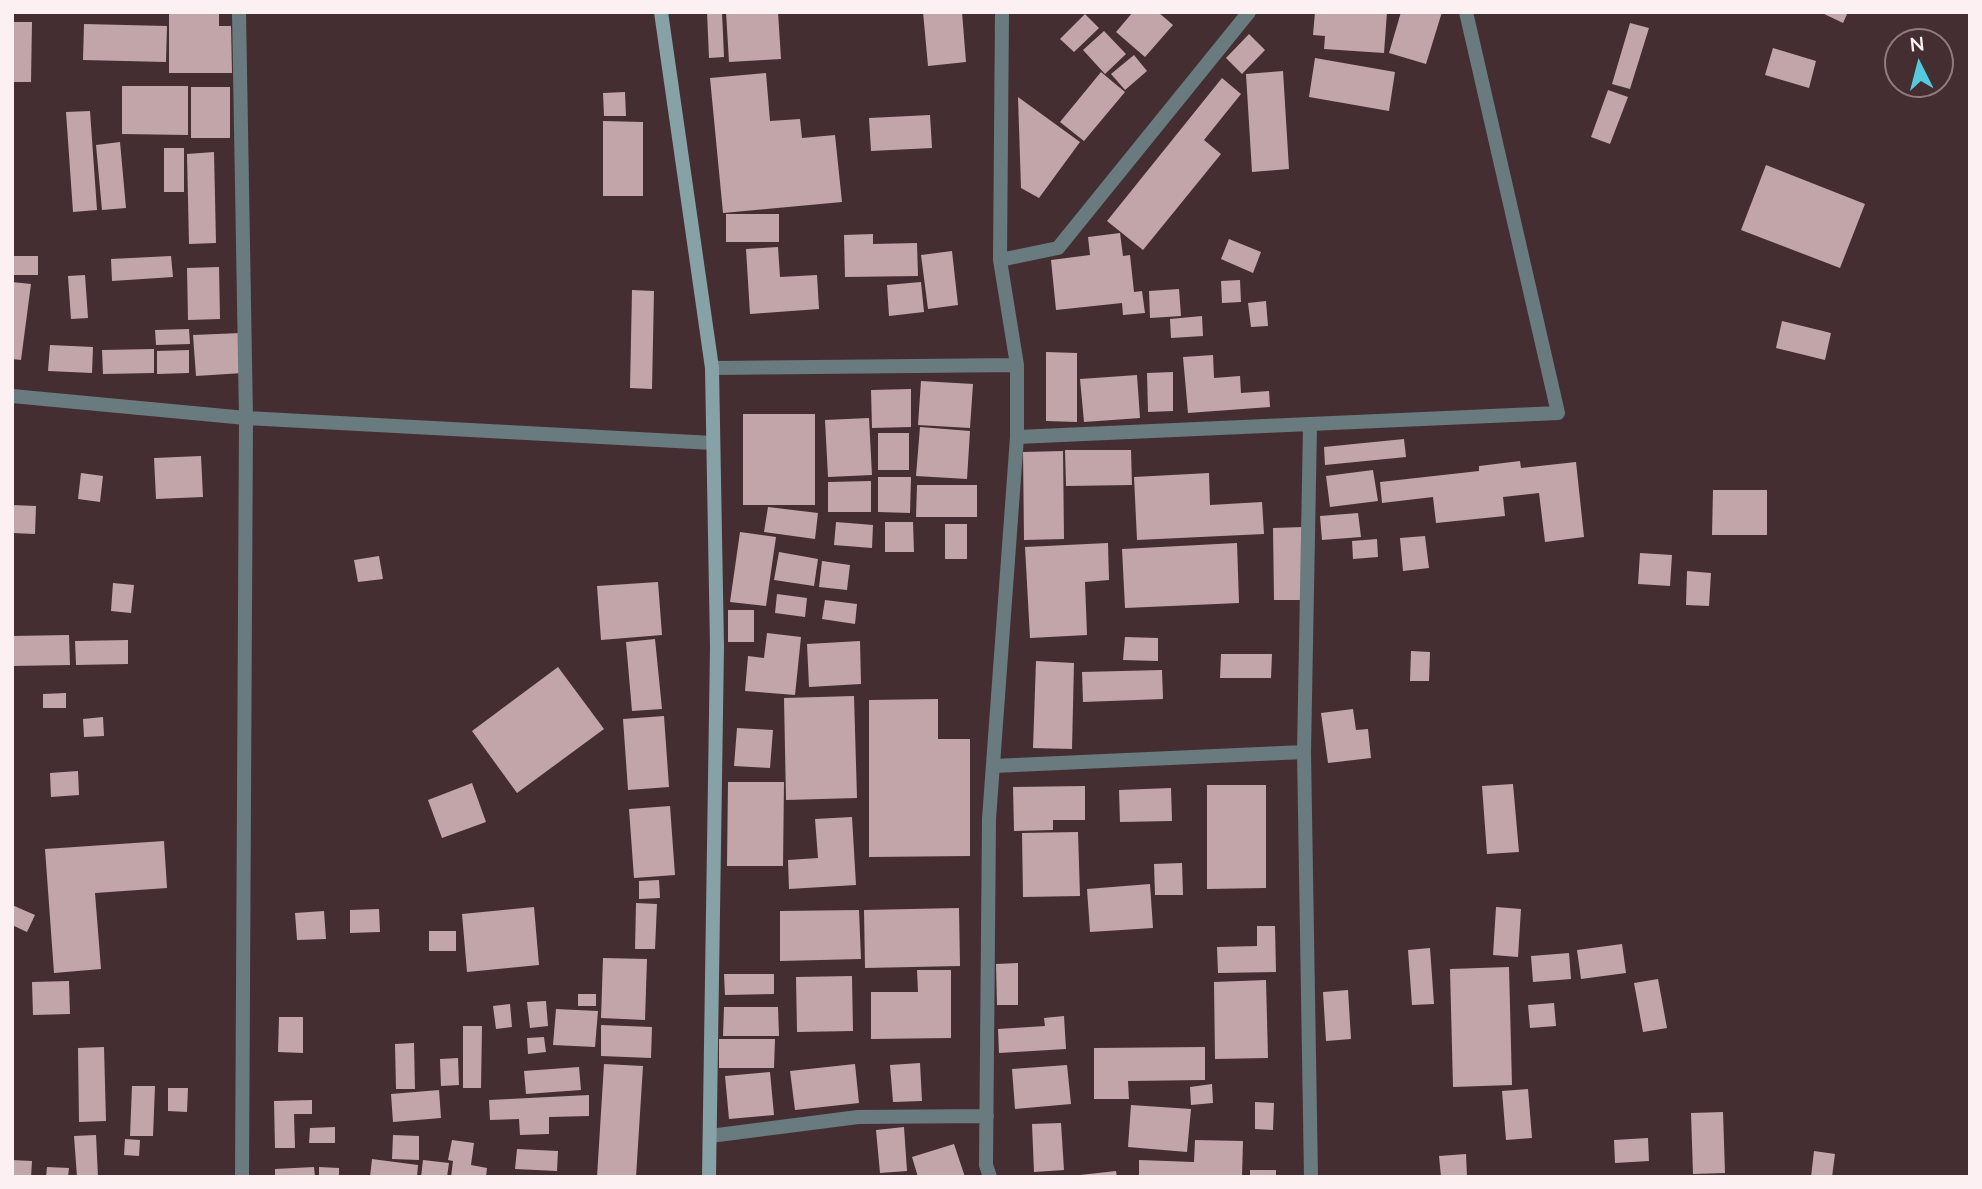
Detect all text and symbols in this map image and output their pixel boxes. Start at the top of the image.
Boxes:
north arrow [1884,28,1954,98]
text: N [1908,31,1925,56]

